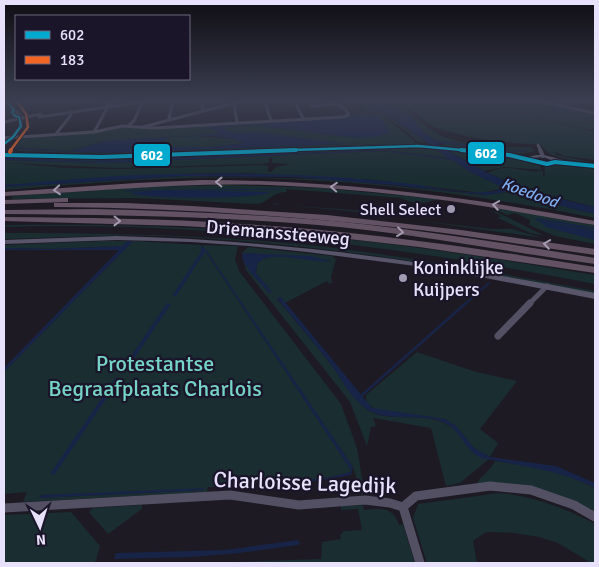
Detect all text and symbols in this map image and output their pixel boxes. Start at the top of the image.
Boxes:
legend [15,15,190,80]
text: 602 [60,26,84,44]
text: 183 [60,51,84,69]
line badge: 602 [467,141,505,165]
line badge: 602 [133,143,171,167]
text: 602 [475,145,497,162]
text: 602 [141,147,163,164]
water label: Koedood [498,173,563,213]
one-way arrow [215,177,223,188]
one-way arrow [330,181,338,192]
one-way arrow [53,185,61,196]
place label: Shell Select [360,200,441,220]
one-way arrow [491,200,499,211]
marker: Shell Select [445,203,457,215]
street label: Driemanssteeweg [205,215,351,251]
one-way arrow [114,216,121,226]
one-way arrow [397,226,405,237]
one-way arrow [543,239,551,250]
place label: Koninklijke Kuijpers [413,256,504,302]
marker: Koninklijke Kuijpers [397,272,409,284]
park label: Protestantse Begraafplaats Charlois [48,350,262,402]
street label: Charloisse Lagedijk [213,466,397,499]
north arrow [15,502,65,552]
text: N [35,531,46,548]

